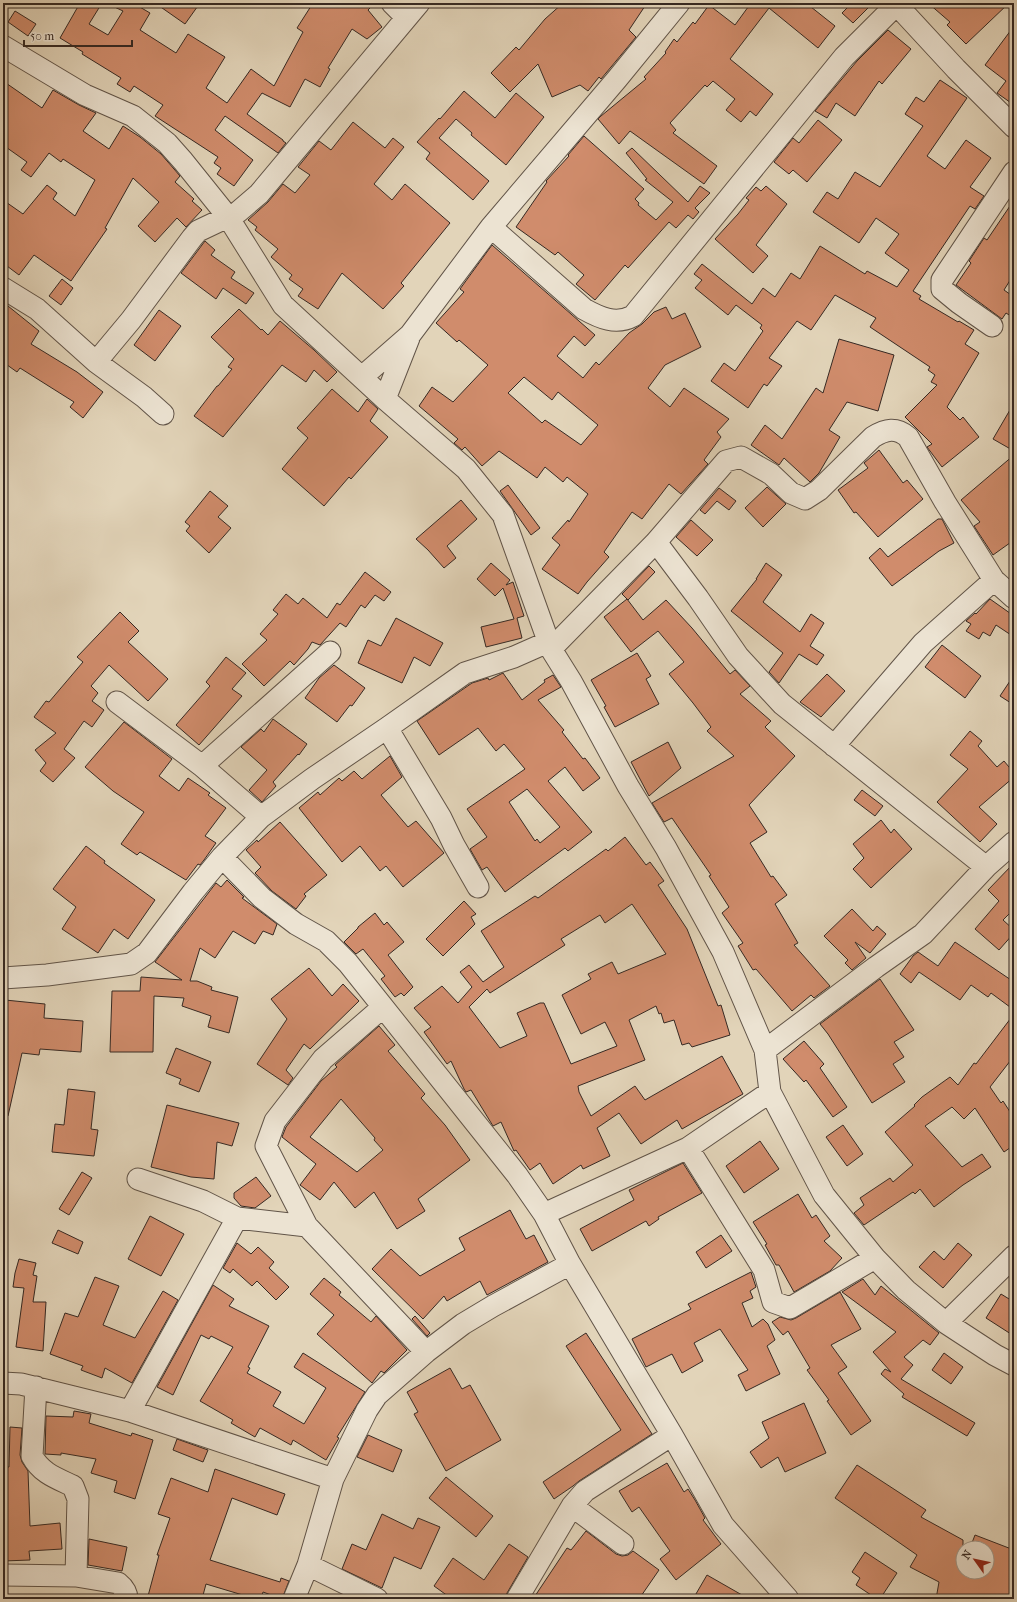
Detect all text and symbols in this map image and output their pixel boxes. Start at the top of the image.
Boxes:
scale bar [24,22,132,48]
text: 50 m [30,29,54,43]
north arrow [955,1540,995,1580]
text: N [959,1547,975,1562]

